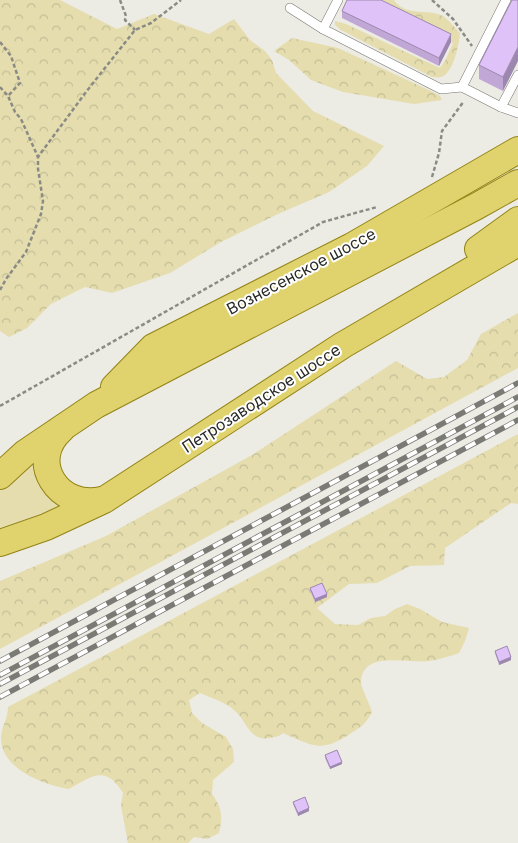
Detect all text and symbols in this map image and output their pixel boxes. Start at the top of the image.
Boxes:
street label: Вознесенское шоссе [223,223,379,319]
street label: Петрозаводское шоссе [178,339,344,457]

